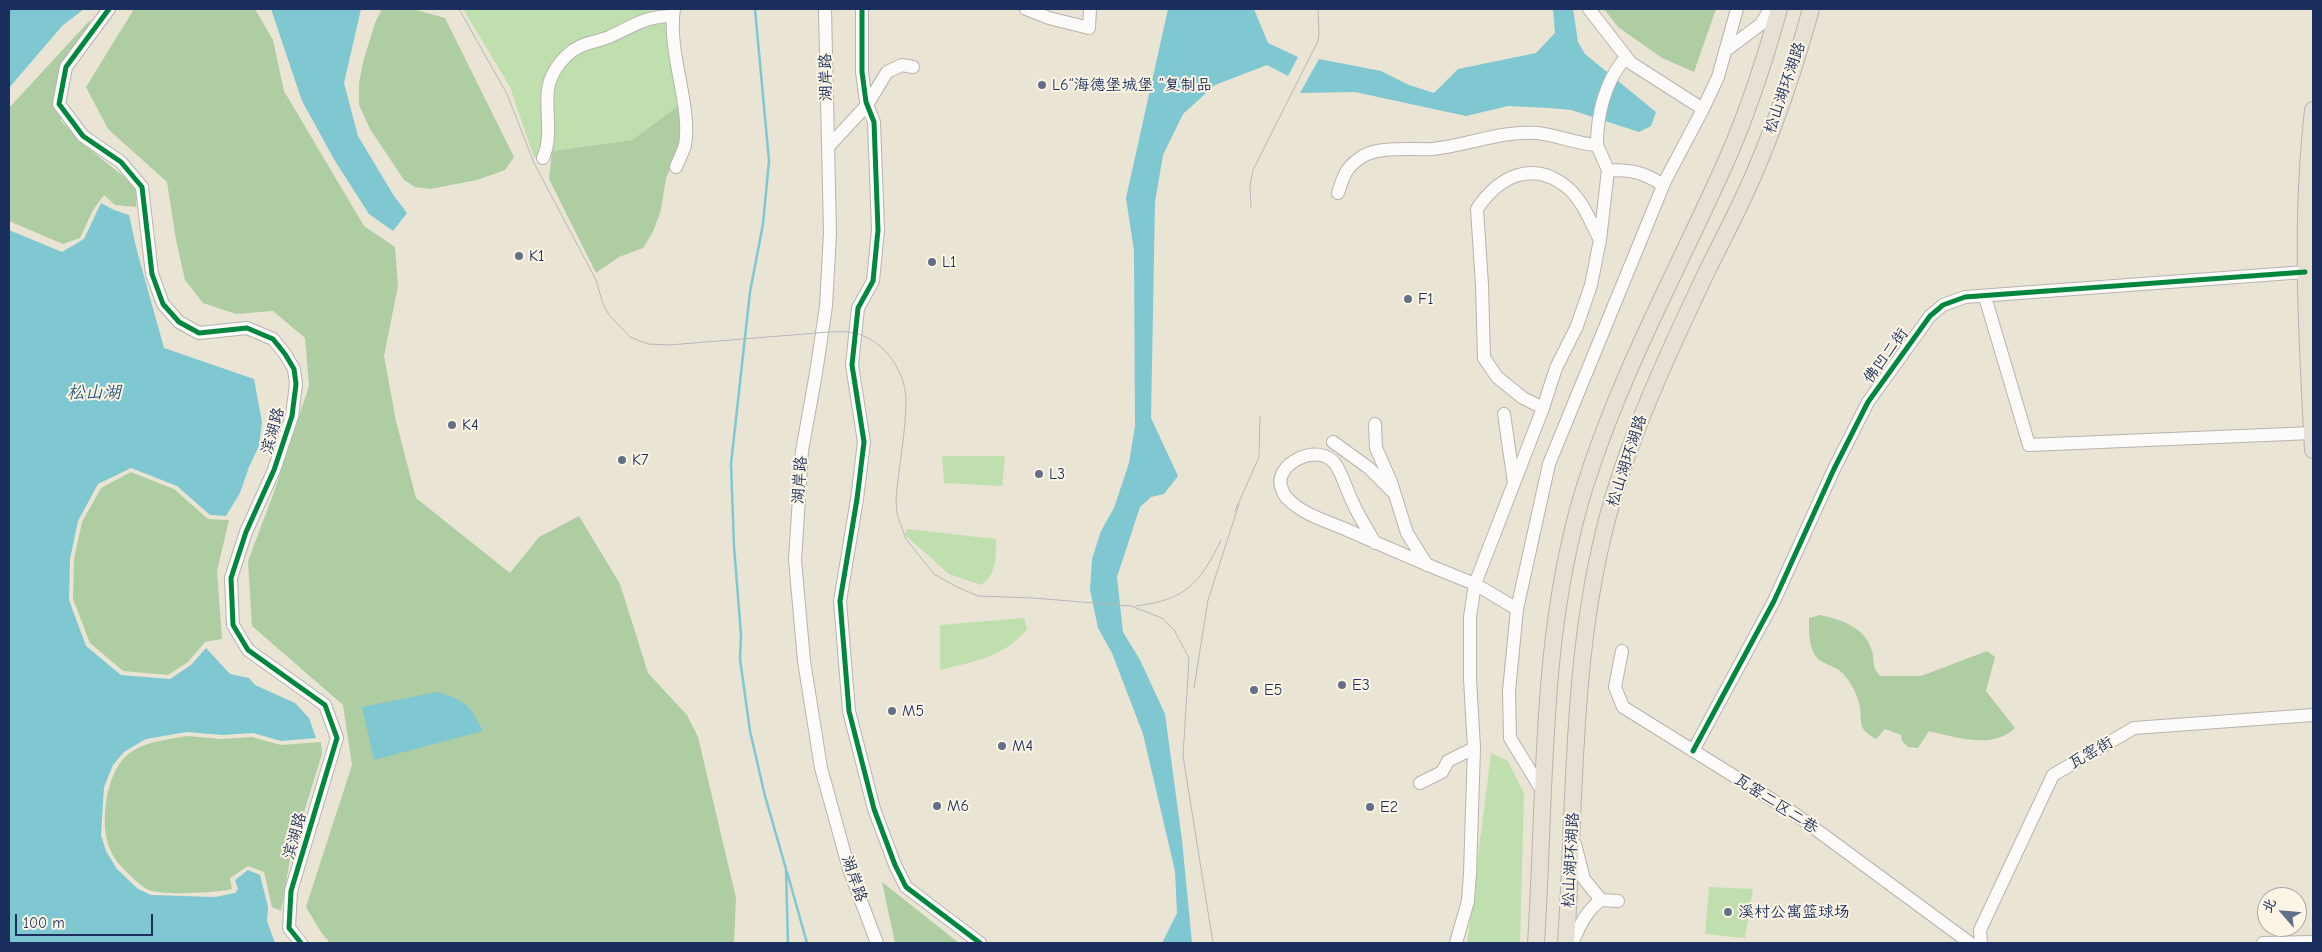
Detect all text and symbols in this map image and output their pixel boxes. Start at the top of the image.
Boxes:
street label: 松山湖环湖路 [1760,39,1810,137]
street label: 湖岸路 [816,53,836,101]
place label: L6“海德堡城堡 ”复制品 [1052,75,1212,95]
marker: L6“海德堡城堡 ”复制品 [1036,79,1048,91]
place label: K1 [529,246,544,266]
marker: K1 [513,250,525,262]
place label: L1 [942,252,956,272]
marker: L1 [926,256,938,268]
place label: F1 [1418,289,1434,309]
marker: F1 [1402,293,1414,305]
street label: 佛凹二街 [1859,324,1913,388]
water label: 松山湖 [67,382,121,404]
street label: 滨湖路 [257,405,289,457]
street label: 松山湖环湖路 [1603,412,1651,510]
place label: K4 [462,415,479,435]
marker: K4 [446,419,458,431]
place label: K7 [632,450,649,470]
marker: K7 [616,454,628,466]
street label: 湖岸路 [789,455,811,505]
place label: L3 [1049,464,1065,484]
marker: L3 [1033,468,1045,480]
place label: E3 [1352,675,1370,695]
marker: E3 [1336,679,1348,691]
place label: E5 [1264,680,1282,700]
marker: E5 [1248,684,1260,696]
place label: M5 [902,701,924,721]
marker: M5 [886,705,898,717]
street label: 瓦窑街 [2065,733,2117,773]
place label: M4 [1012,736,1033,756]
marker: M4 [996,740,1008,752]
street label: 瓦窑二区二巷 [1731,770,1821,838]
place label: M6 [947,796,969,816]
place label: E2 [1380,797,1398,817]
marker: M6 [931,800,943,812]
marker: E2 [1364,801,1376,813]
street label: 滨湖路 [279,810,311,862]
street label: 松山湖环湖路 [1559,812,1583,908]
street label: 湖岸路 [837,853,871,905]
north arrow [2257,887,2307,937]
text: 北 [2258,895,2280,916]
place label: 溪村公寓篮球场 [1738,902,1850,922]
scale bar [18,904,155,936]
marker: 溪村公寓篮球场 [1722,906,1734,918]
text: 100 m [23,914,65,932]

